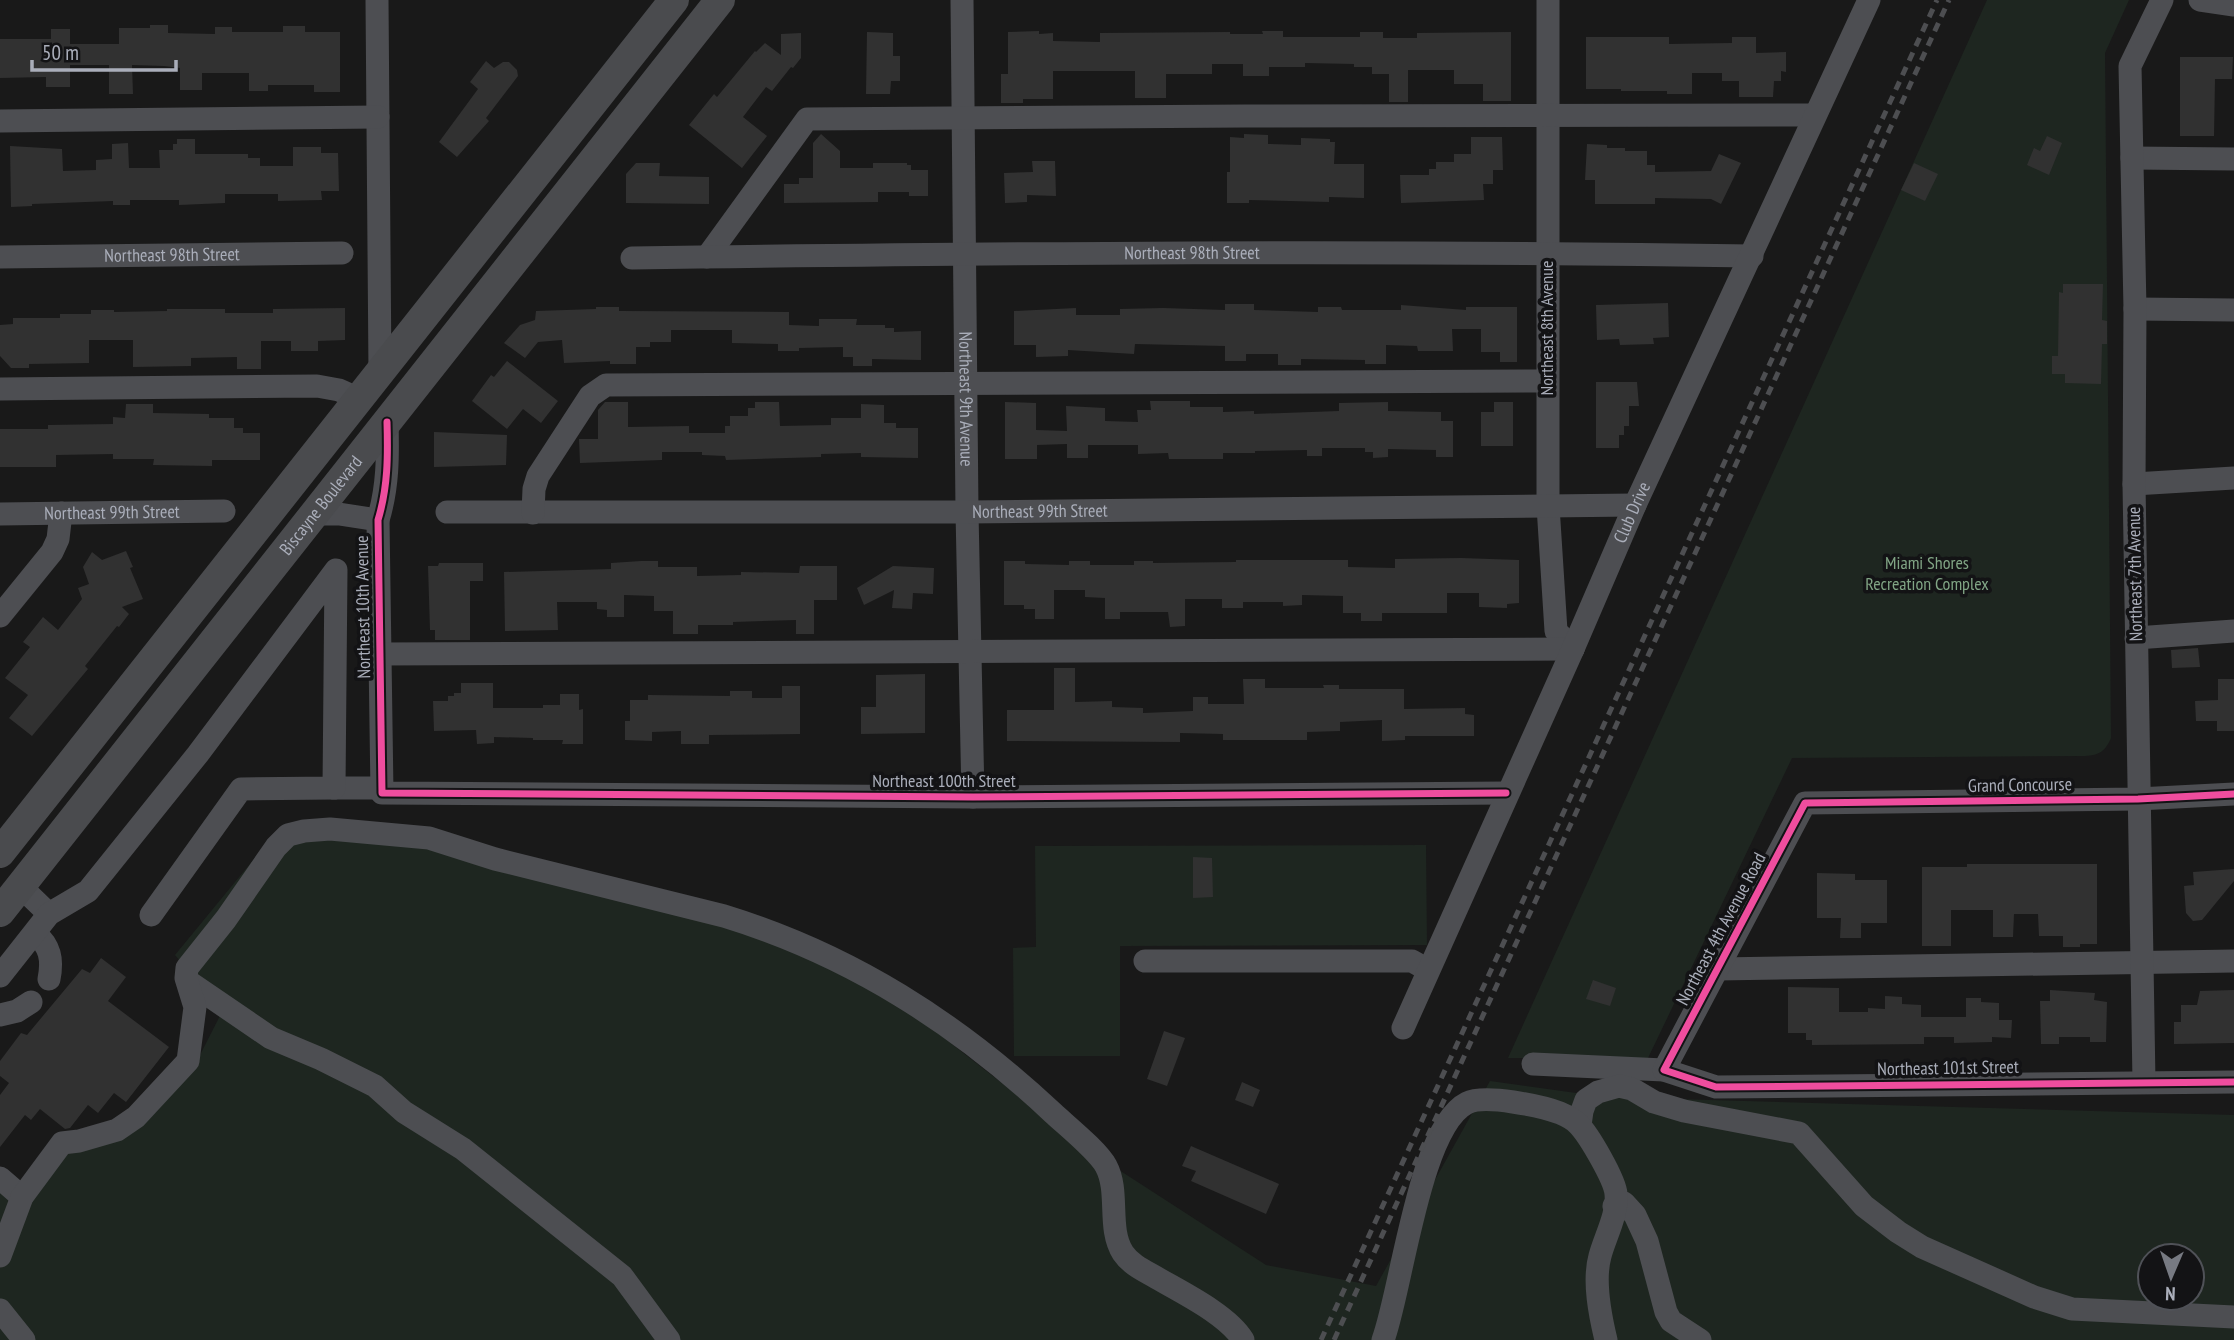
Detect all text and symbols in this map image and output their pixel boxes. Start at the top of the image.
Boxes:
scale bar [32,28,175,72]
text: 50 m [42,39,79,66]
street label: Northeast 98th Street [1124,241,1260,264]
street label: Northeast 98th Street [104,242,240,267]
street label: Northeast 8th Avenue [1535,261,1558,396]
street label: Northeast 9th Avenue [954,331,979,467]
street label: Biscayne Boulevard [274,451,367,559]
street label: Club Drive [1608,478,1655,547]
street label: Northeast 99th Street [972,499,1108,523]
street label: Northeast 99th Street [44,500,180,524]
street label: Northeast 7th Avenue [2122,506,2147,642]
street label: Northeast 10th Avenue [350,535,375,679]
park label: Miami Shores Recreation Complex [1865,551,1989,595]
street label: Northeast 100th Street [872,769,1016,792]
street label: Grand Concourse [1968,772,2072,797]
street label: Northeast 4th Avenue Road [1671,849,1771,1009]
street label: Northeast 101st Street [1877,1055,2019,1080]
north arrow [2136,1242,2206,1312]
text: N [2165,1282,2176,1306]

